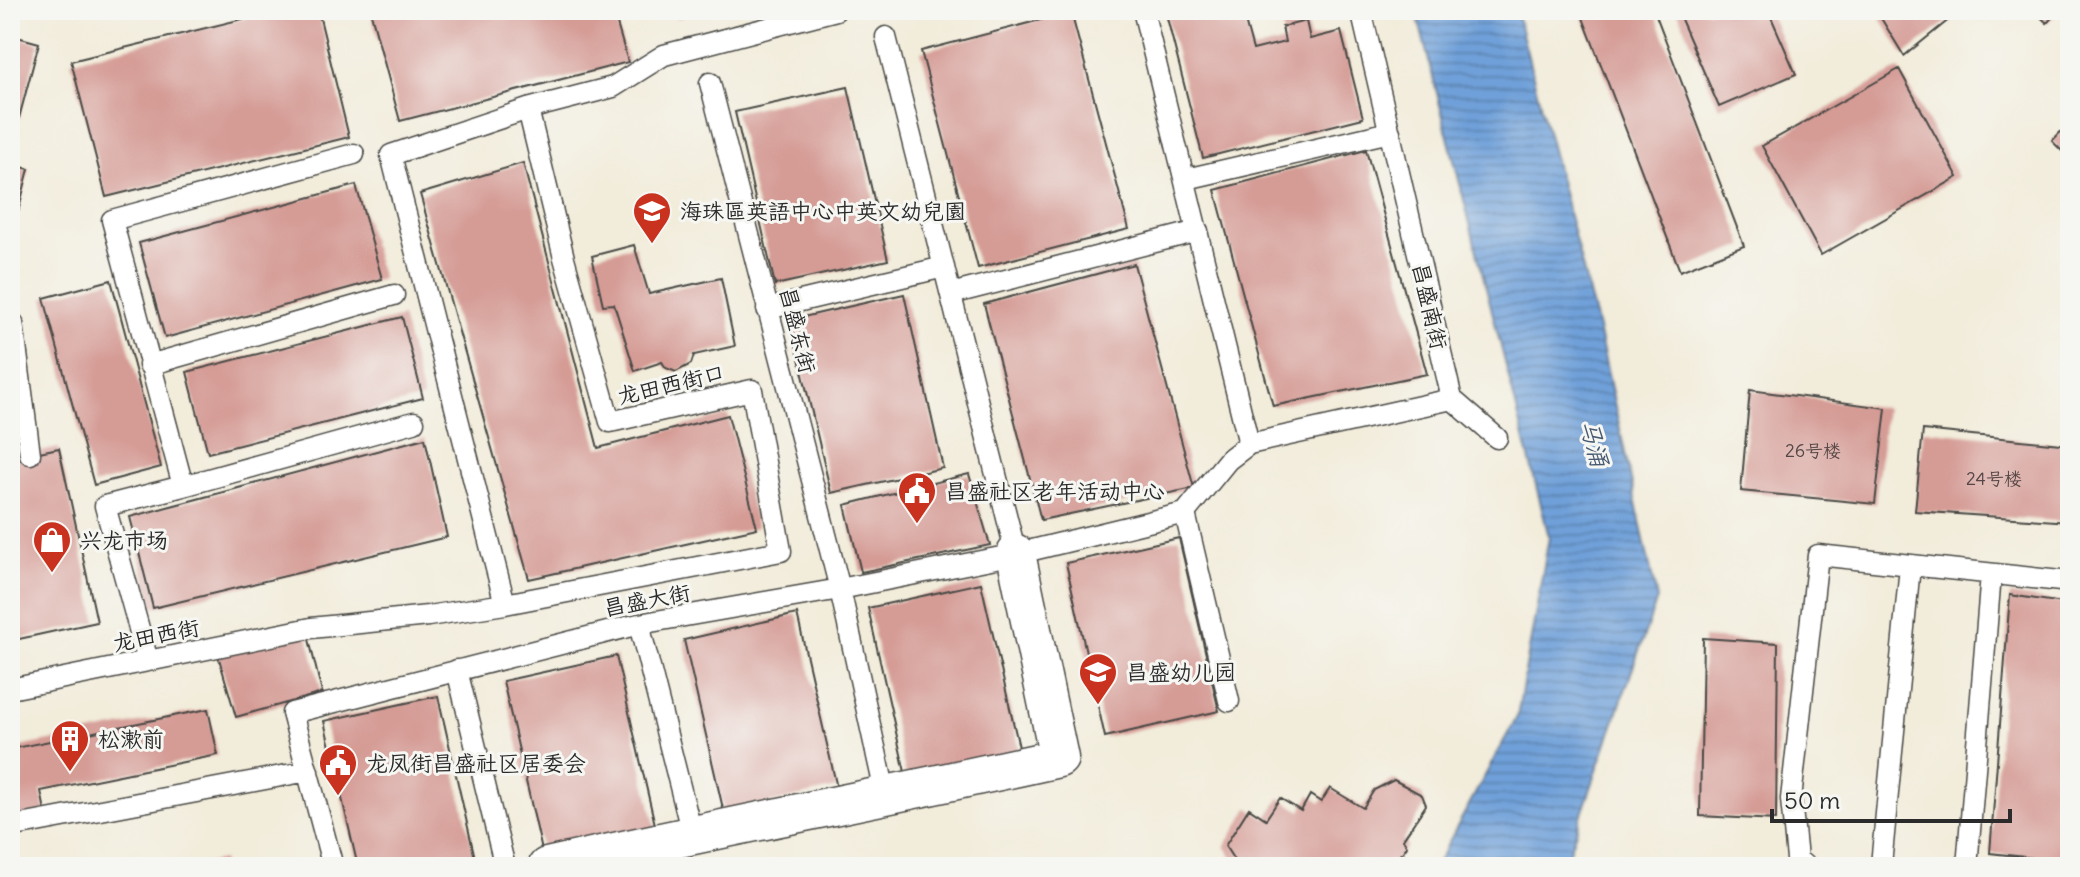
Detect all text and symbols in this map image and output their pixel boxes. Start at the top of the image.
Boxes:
school or university icon: 海珠區英語中心中英文幼兒園 [631,190,673,245]
place label: 海珠區英語中心中英文幼兒園 [680,197,966,225]
street label: 昌盛南街 [1406,260,1454,352]
street label: 昌盛东街 [774,284,822,376]
street label: 龙田西街口 [614,358,728,410]
water label: 马涌 [1574,416,1616,471]
house number: 26号楼 [1785,439,1841,462]
house number: 24号楼 [1966,467,2022,490]
public building icon: 昌盛社区老年活动中心 [896,470,938,525]
place label: 昌盛社区老年活动中心 [945,477,1165,505]
shop icon: 兴龙市场 [31,519,73,574]
place label: 兴龙市场 [80,526,168,554]
street label: 昌盛大街 [601,578,693,622]
street label: 龙田西街 [110,613,202,657]
school or university icon: 昌盛幼儿园 [1077,651,1119,706]
place label: 昌盛幼儿园 [1126,658,1236,686]
building icon: 松漱前 [49,718,91,773]
place label: 松漱前 [98,725,164,753]
public building icon: 龙凤街昌盛社区居委会 [317,742,359,797]
place label: 龙凤街昌盛社区居委会 [366,749,586,777]
scale bar [1772,773,2010,823]
text: 50 m [1784,785,1840,815]

